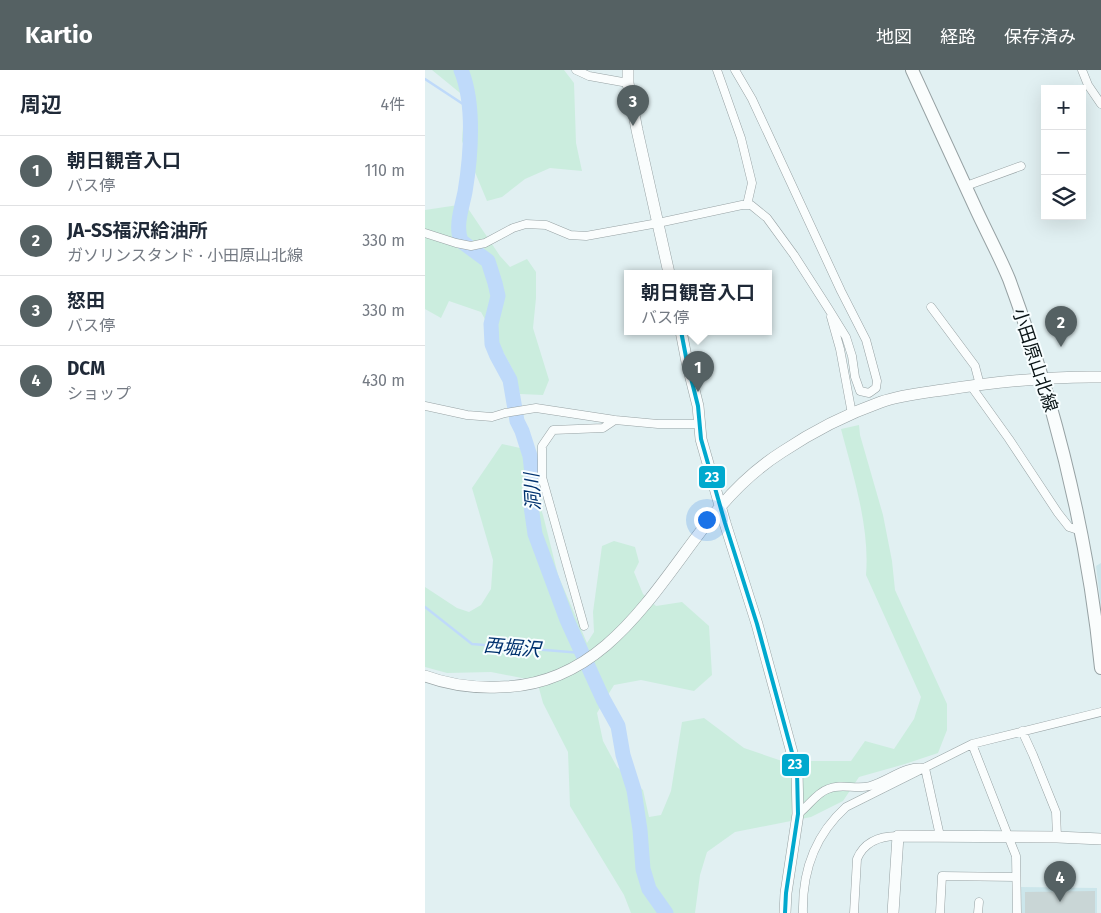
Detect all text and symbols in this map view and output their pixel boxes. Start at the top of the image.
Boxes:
text: Kartio [25,21,93,49]
text: 地図 [876,26,912,48]
text: 経路 [940,26,976,48]
text: 保存済み [1004,26,1076,48]
pin: 3 [617,85,649,126]
map controls [1041,85,1086,220]
button: + [1041,85,1086,130]
text: 周辺 [20,92,62,118]
text: 4件 [380,95,405,114]
button: − [1041,130,1086,175]
text: 朝日観音入口 [67,149,181,172]
text: 1 [32,161,40,180]
text: 110 m [364,161,405,180]
button: layers [1041,175,1086,220]
text: バス停 [67,176,115,195]
text: JA-SS福沢給油所 [67,219,208,242]
text: 2 [32,231,40,250]
text: 330 m [362,231,405,250]
text: ガソリンスタンド · 小田原山北線 [67,246,303,265]
popup [624,270,772,335]
text: 朝日観音入口 [641,281,755,304]
text: 怒田 [67,289,105,312]
text: 3 [32,301,40,320]
text: 330 m [362,301,405,320]
street label: 小田原山北線 [1008,305,1062,415]
pin: 2 [1045,306,1077,347]
text: バス停 [641,308,689,327]
text: バス停 [67,316,115,335]
pin: 1 [682,351,714,392]
text: DCM [67,357,105,380]
text: 4 [31,371,41,390]
text: 430 m [362,371,405,390]
text: ショップ [67,384,131,403]
line badge: 23 [698,465,726,489]
text: 23 [705,469,719,486]
water label: 洞川 [520,470,545,512]
your location [694,507,720,533]
water label: 西堀沢 [483,634,544,662]
line badge: 23 [781,753,810,777]
text: 23 [788,756,802,773]
pin: 4 [1044,861,1076,902]

